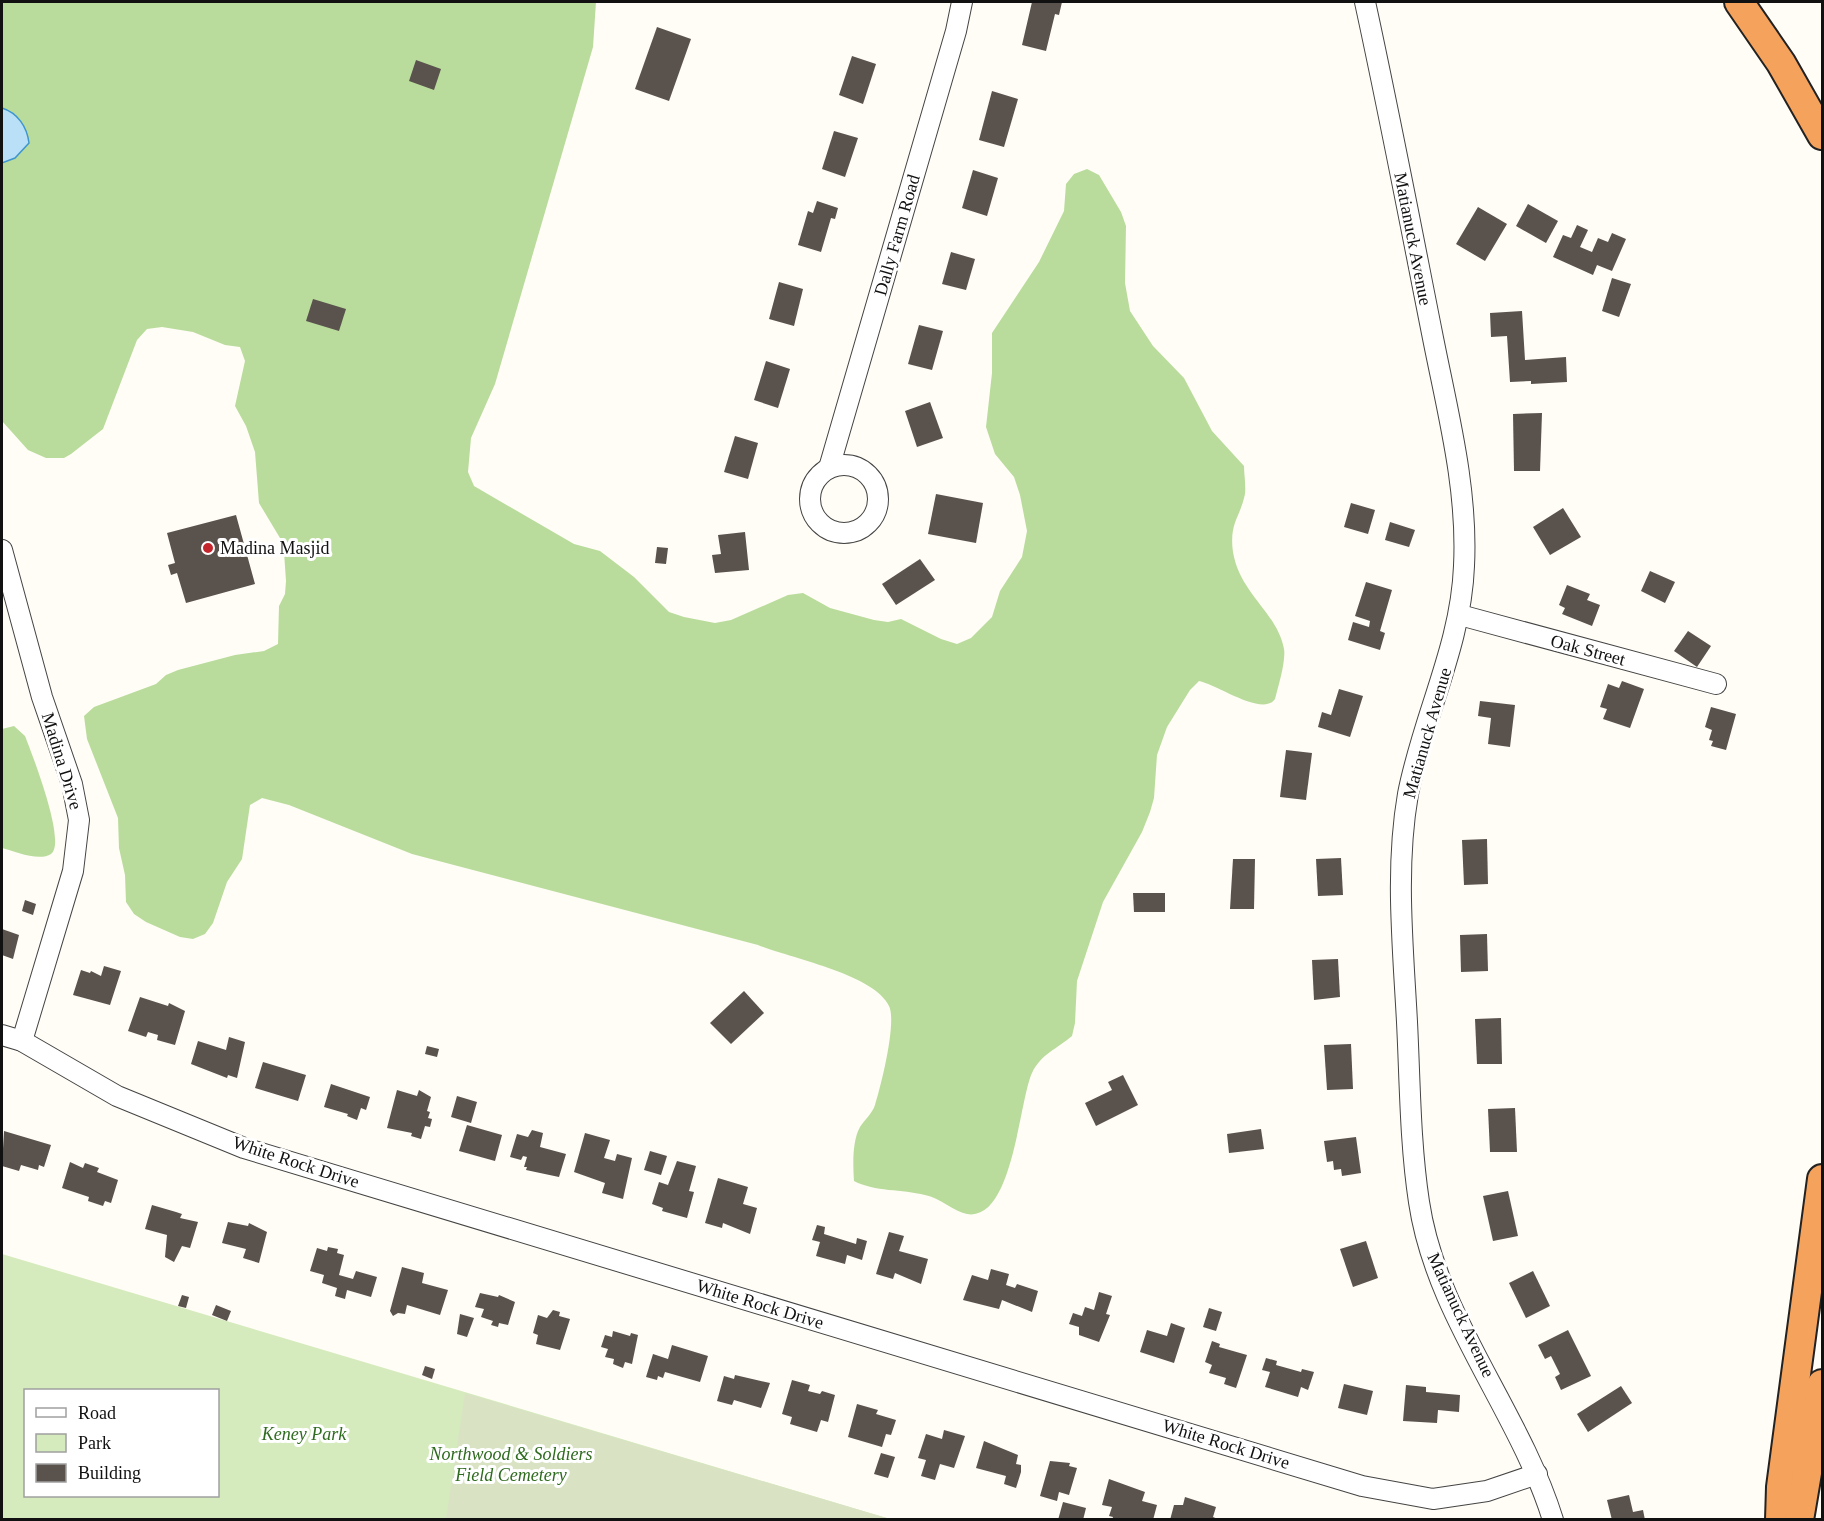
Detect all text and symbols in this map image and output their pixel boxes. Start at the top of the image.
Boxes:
street label: Matianuck Avenue [1390,171,1436,307]
street label: Dally Farm Road [870,172,924,298]
place label: Madina Masjid [220,538,330,558]
marker: Madina Masjid [201,541,215,555]
street label: Oak Street [1548,630,1628,670]
street label: Matianuck Avenue [1399,665,1455,801]
street label: Madina Drive [38,710,86,812]
street label: White Rock Drive [230,1132,362,1192]
street label: Matianuck Avenue [1423,1250,1499,1380]
street label: White Rock Drive [694,1275,826,1333]
legend [24,1389,219,1497]
text: Road [78,1403,116,1423]
street label: White Rock Drive [1160,1415,1292,1473]
park label: Keney Park [261,1424,347,1444]
text: Park [78,1433,111,1453]
park label: Northwood & Soldiers Field Cemetery [428,1444,593,1485]
text: Building [78,1463,141,1483]

